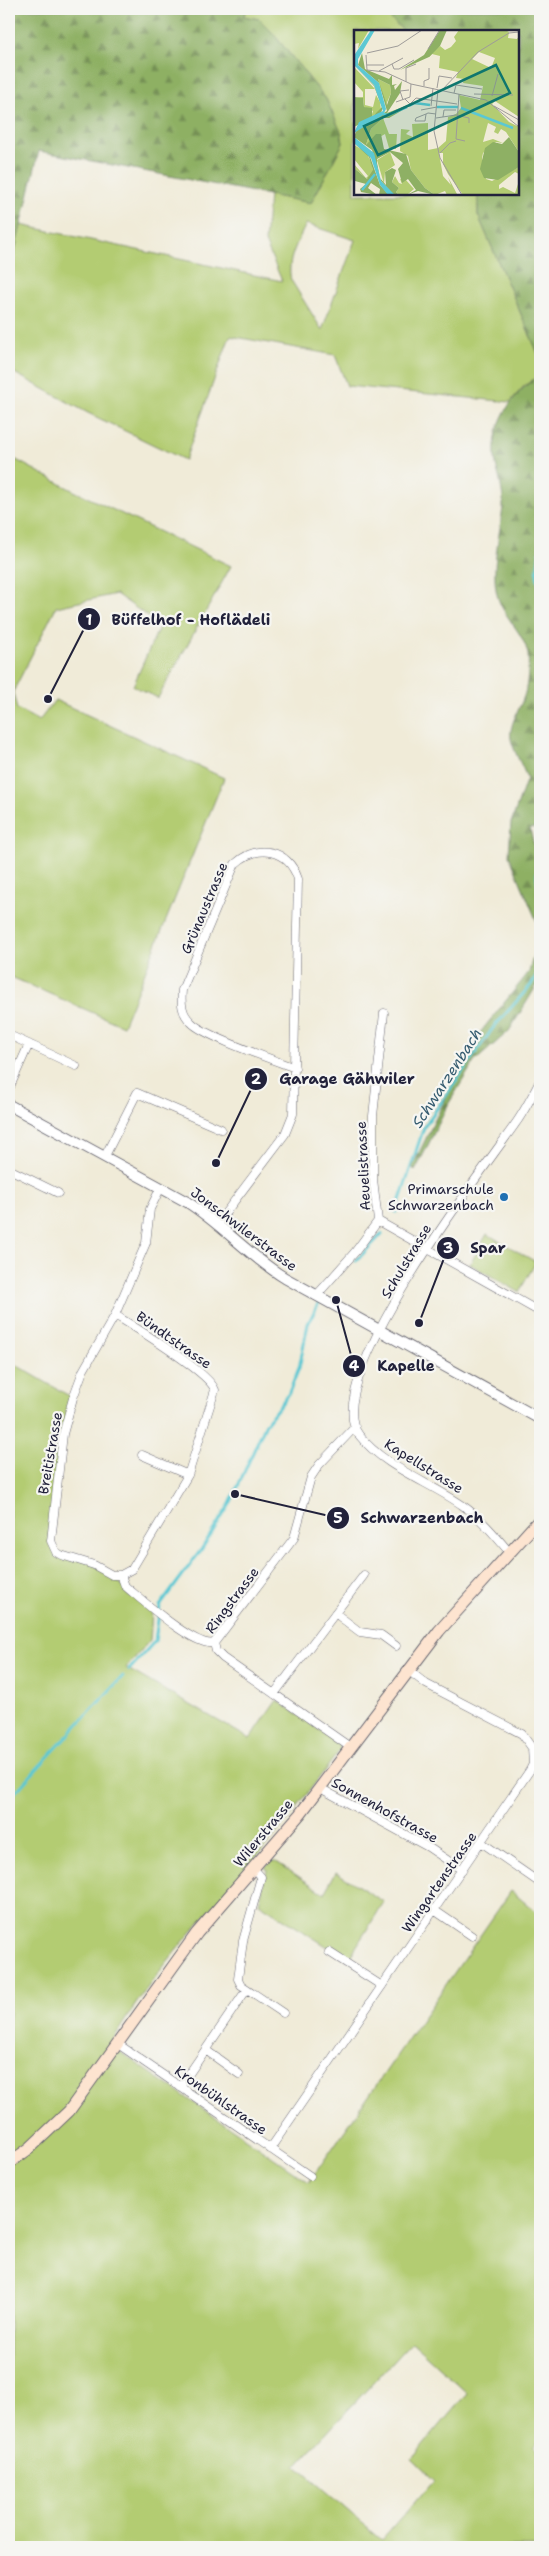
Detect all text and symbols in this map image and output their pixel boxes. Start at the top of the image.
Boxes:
inset map [354,30,519,195]
callout: Büffelhof - Hoflädeli [77,604,280,634]
text: 1 [86,610,93,630]
text: Büffelhof - Hoflädeli [112,610,270,630]
street label: Grünaustrasse [177,859,231,957]
water label: Schwarzenbach [407,1024,487,1132]
callout: Garage Gähwiler [244,1064,425,1094]
text: 2 [251,1069,262,1089]
text: Garage Gähwiler [279,1069,415,1089]
street label: Aeuelistrasse [352,1121,374,1211]
place label: Primarschule Schwarzenbach [388,1180,494,1214]
street label: Jonschwilerstrasse [187,1183,301,1275]
marker: Primarschule Schwarzenbach [498,1191,510,1203]
street label: Schulstrasse [377,1220,435,1301]
callout: Spar [435,1233,516,1263]
text: 3 [443,1238,453,1258]
text: Spar [470,1238,506,1258]
street label: Bündtstrasse [133,1307,215,1373]
callout: Kapelle [342,1351,444,1381]
text: 4 [349,1356,360,1376]
text: Kapelle [377,1356,435,1376]
street label: Breitistrasse [34,1410,66,1496]
street label: Kapellstrasse [381,1435,467,1497]
callout: Schwarzenbach [325,1503,493,1533]
text: 5 [333,1508,343,1528]
text: Schwarzenbach [361,1508,483,1528]
street label: Ringstrasse [201,1563,263,1637]
street label: Sonnenhofstrasse [328,1773,442,1847]
street label: Wilerstrasse [229,1795,297,1871]
street label: Wingartenstrasse [397,1828,481,1936]
street label: Kronbühlstrasse [171,2061,271,2139]

